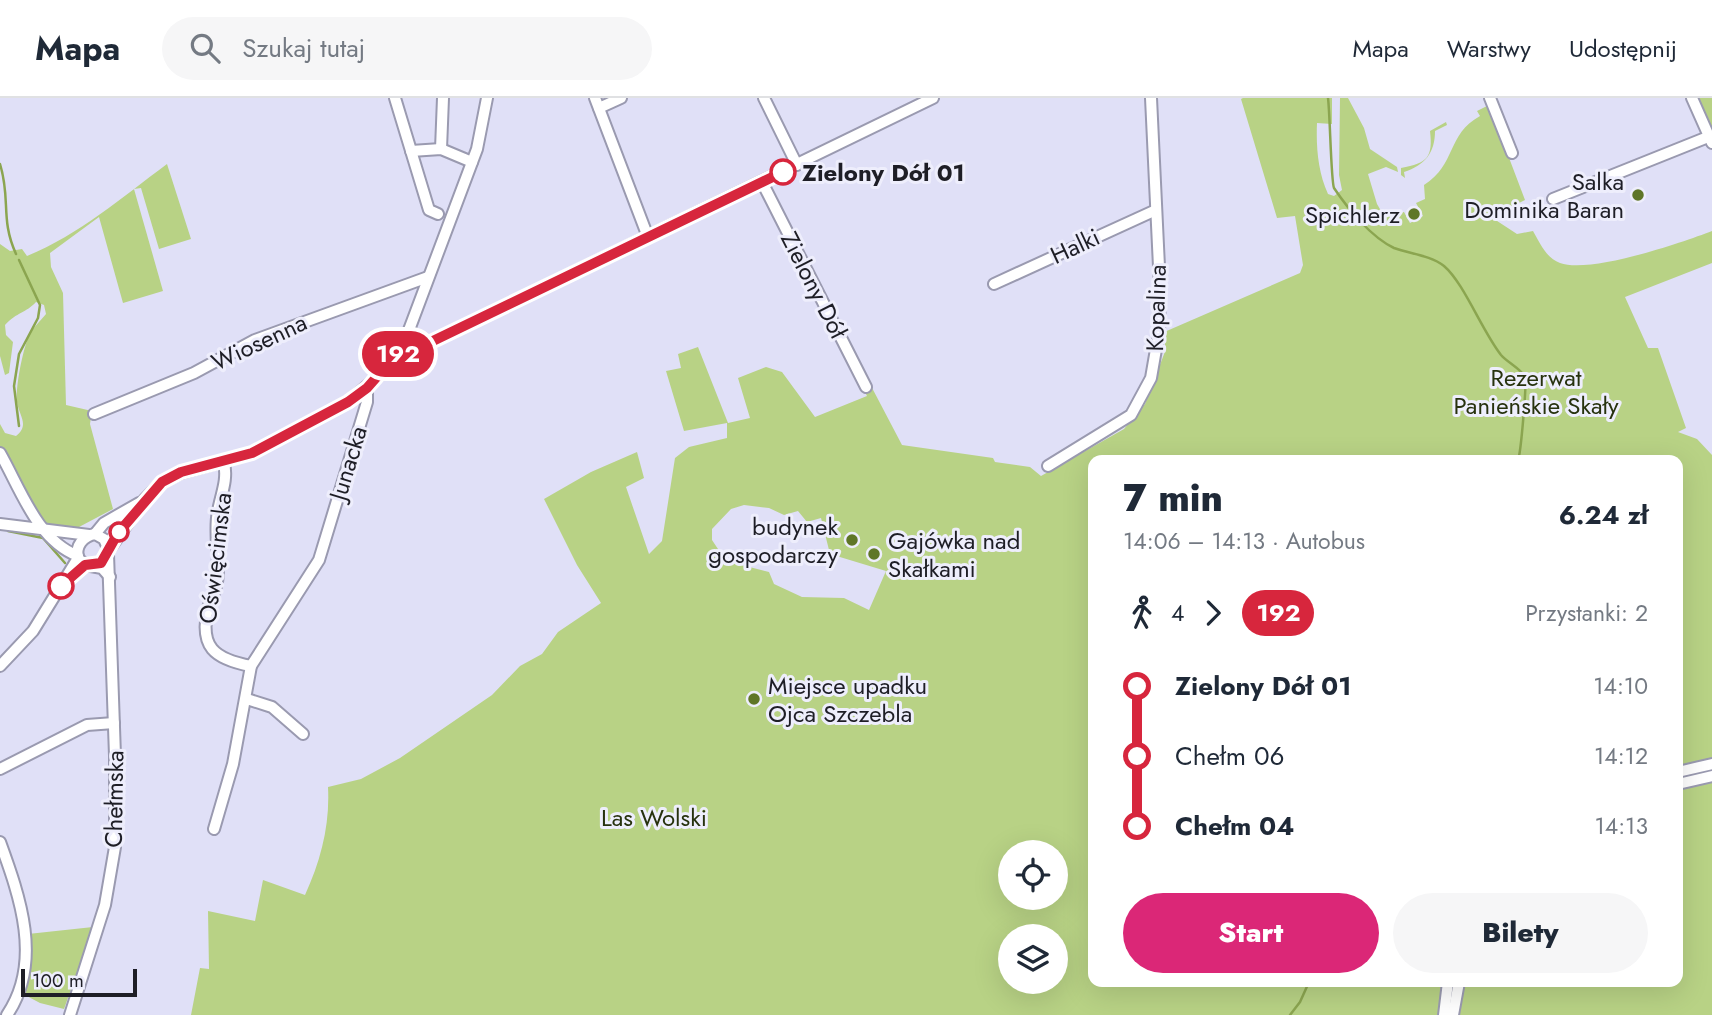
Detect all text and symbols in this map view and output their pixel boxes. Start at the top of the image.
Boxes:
search box [162,17,652,80]
text: Mapa [35,25,120,72]
icon: search [186,29,224,67]
text: Szukaj tutaj [242,29,365,67]
text: Mapa [1352,31,1409,66]
text: Warstwy [1447,31,1531,66]
text: Udostępnij [1569,31,1677,66]
place label: Zielony Dół 01 [802,155,965,190]
marker: Zielony Dół 01 [770,159,796,185]
place label: Salka Dominika Baran [1464,164,1624,227]
marker: Salka Dominika Baran [1630,187,1646,203]
place label: Spichlerz [1305,197,1400,232]
marker: Spichlerz [1406,206,1422,222]
street label: Halki [1044,219,1106,273]
street label: Zielony Dół [772,226,856,346]
street label: Kopalina [1137,264,1175,352]
street label: Wiosenna [205,305,313,379]
line badge: 192 [358,331,438,377]
text: 192 [376,336,420,371]
park label: Rezerwat Panieńskie Skały [1453,360,1619,423]
street label: Junacka [319,421,376,507]
text: 7 min [1123,470,1223,525]
street label: Oświęcimska [190,490,240,626]
text: 6.24 zł [1559,496,1648,534]
place label: budynek gospodarczy [708,509,838,572]
unlabelled marker [109,522,129,542]
place label: Gajówka nad Skałkami [888,523,1020,586]
text: 14:06 – 14:13 · Autobus [1123,524,1365,558]
marker: budynek gospodarczy [844,532,860,548]
marker: Gajówka nad Skałkami [866,546,882,562]
unlabelled marker [48,573,74,599]
icon: walk [1123,594,1161,632]
icon: forward [1194,594,1232,632]
text: 192 [1256,595,1300,630]
text: 4 [1171,596,1184,630]
text: Przystanki: 2 [1525,596,1648,630]
text: Zielony Dół 01 [1175,667,1351,705]
place label: Miejsce upadku Ojca Szczebla [768,668,927,731]
text: 14:10 [1593,669,1648,703]
marker: Miejsce upadku Ojca Szczebla [746,691,762,707]
text: Chełm 06 [1175,737,1285,775]
text: 14:12 [1594,739,1648,773]
street label: Chełmska [96,750,132,848]
park label: Las Wolski [601,800,707,835]
text: Chełm 04 [1175,807,1294,845]
text: 14:13 [1594,809,1648,843]
map controls [998,840,1068,994]
button: locate [998,840,1068,910]
button: Start [1123,893,1379,973]
button: Bilety [1393,893,1648,973]
button: layers [998,924,1068,994]
scale bar [21,966,136,998]
text: 100 m [32,967,84,994]

